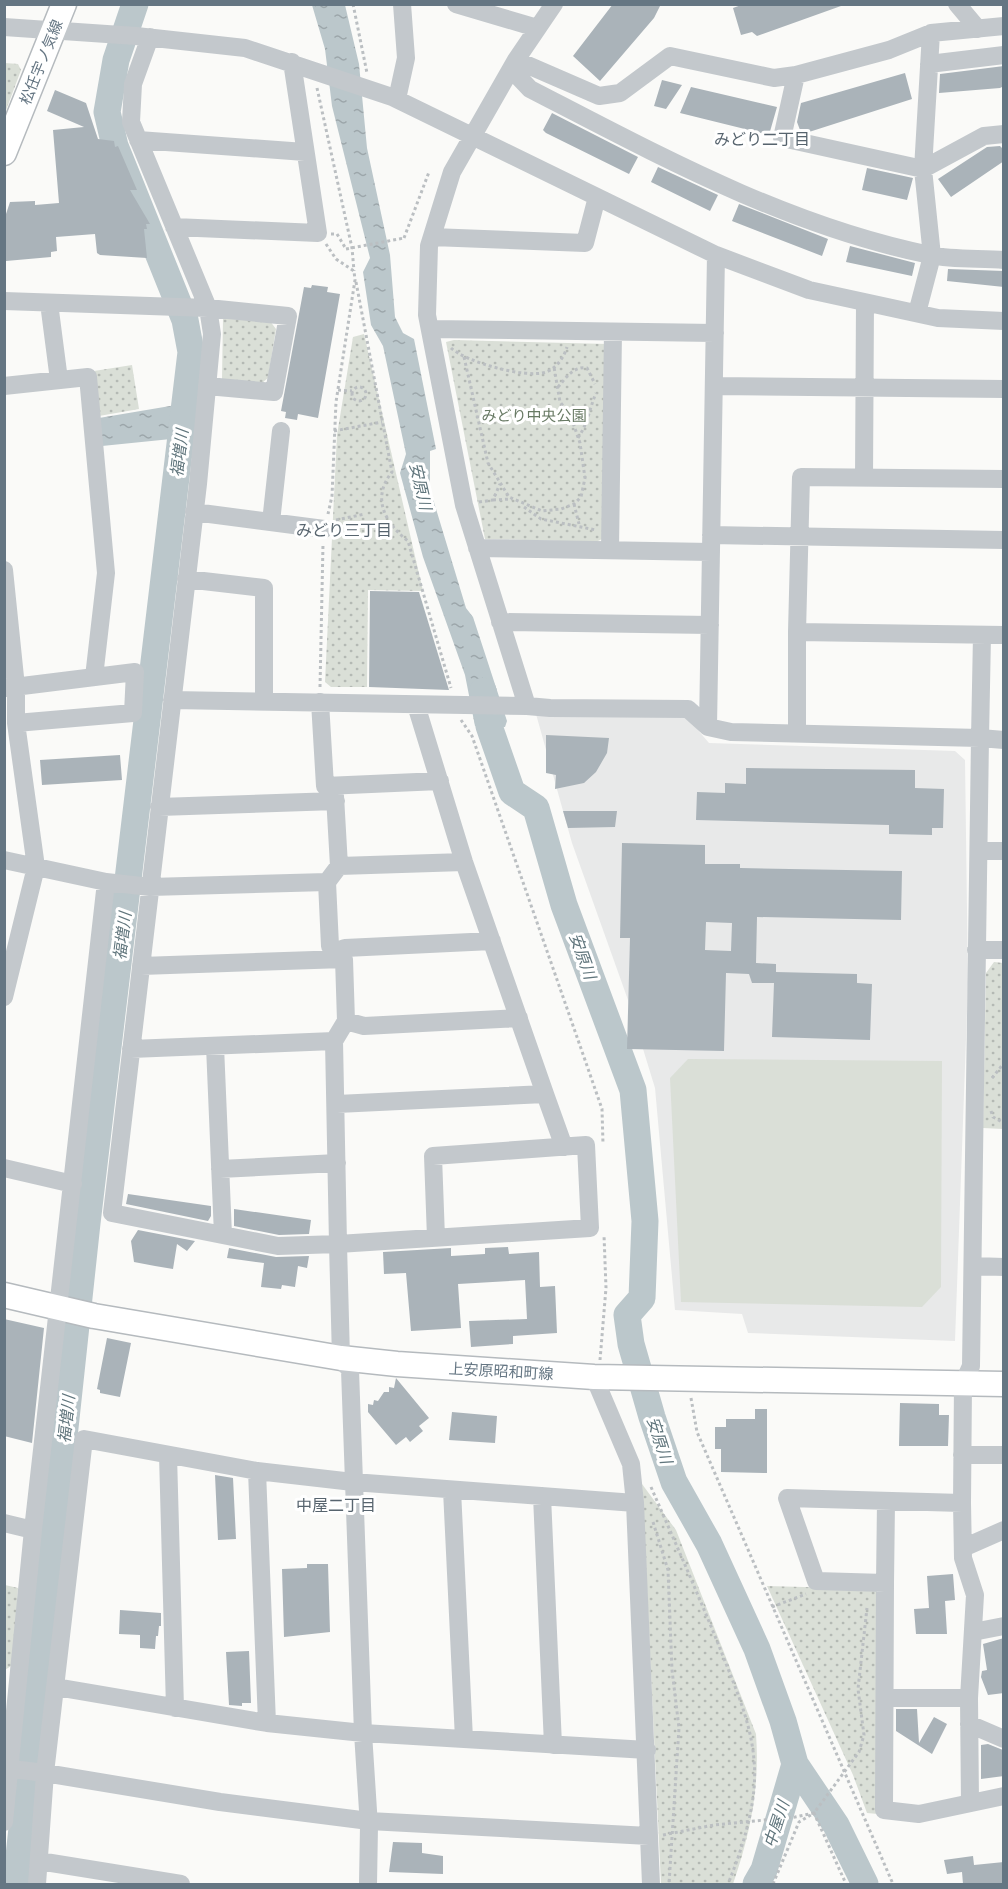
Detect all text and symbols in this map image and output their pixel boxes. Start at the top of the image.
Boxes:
street label: 松任宇ノ気線 [15,17,67,107]
district label: みどり二丁目 [714,129,810,149]
park label: みどり中央公園 [481,406,587,425]
water label: 福増川 [166,426,192,478]
water label: 安原川 [406,460,437,514]
district label: みどり三丁目 [296,520,392,540]
water label: 福増川 [109,909,135,961]
water label: 安原川 [565,930,601,984]
street label: 上安原昭和町線 [448,1359,554,1383]
water label: 福増川 [54,1392,79,1444]
water label: 安原川 [643,1414,678,1468]
district label: 中屋二丁目 [296,1495,376,1515]
water label: 中屋川 [759,1796,794,1850]

